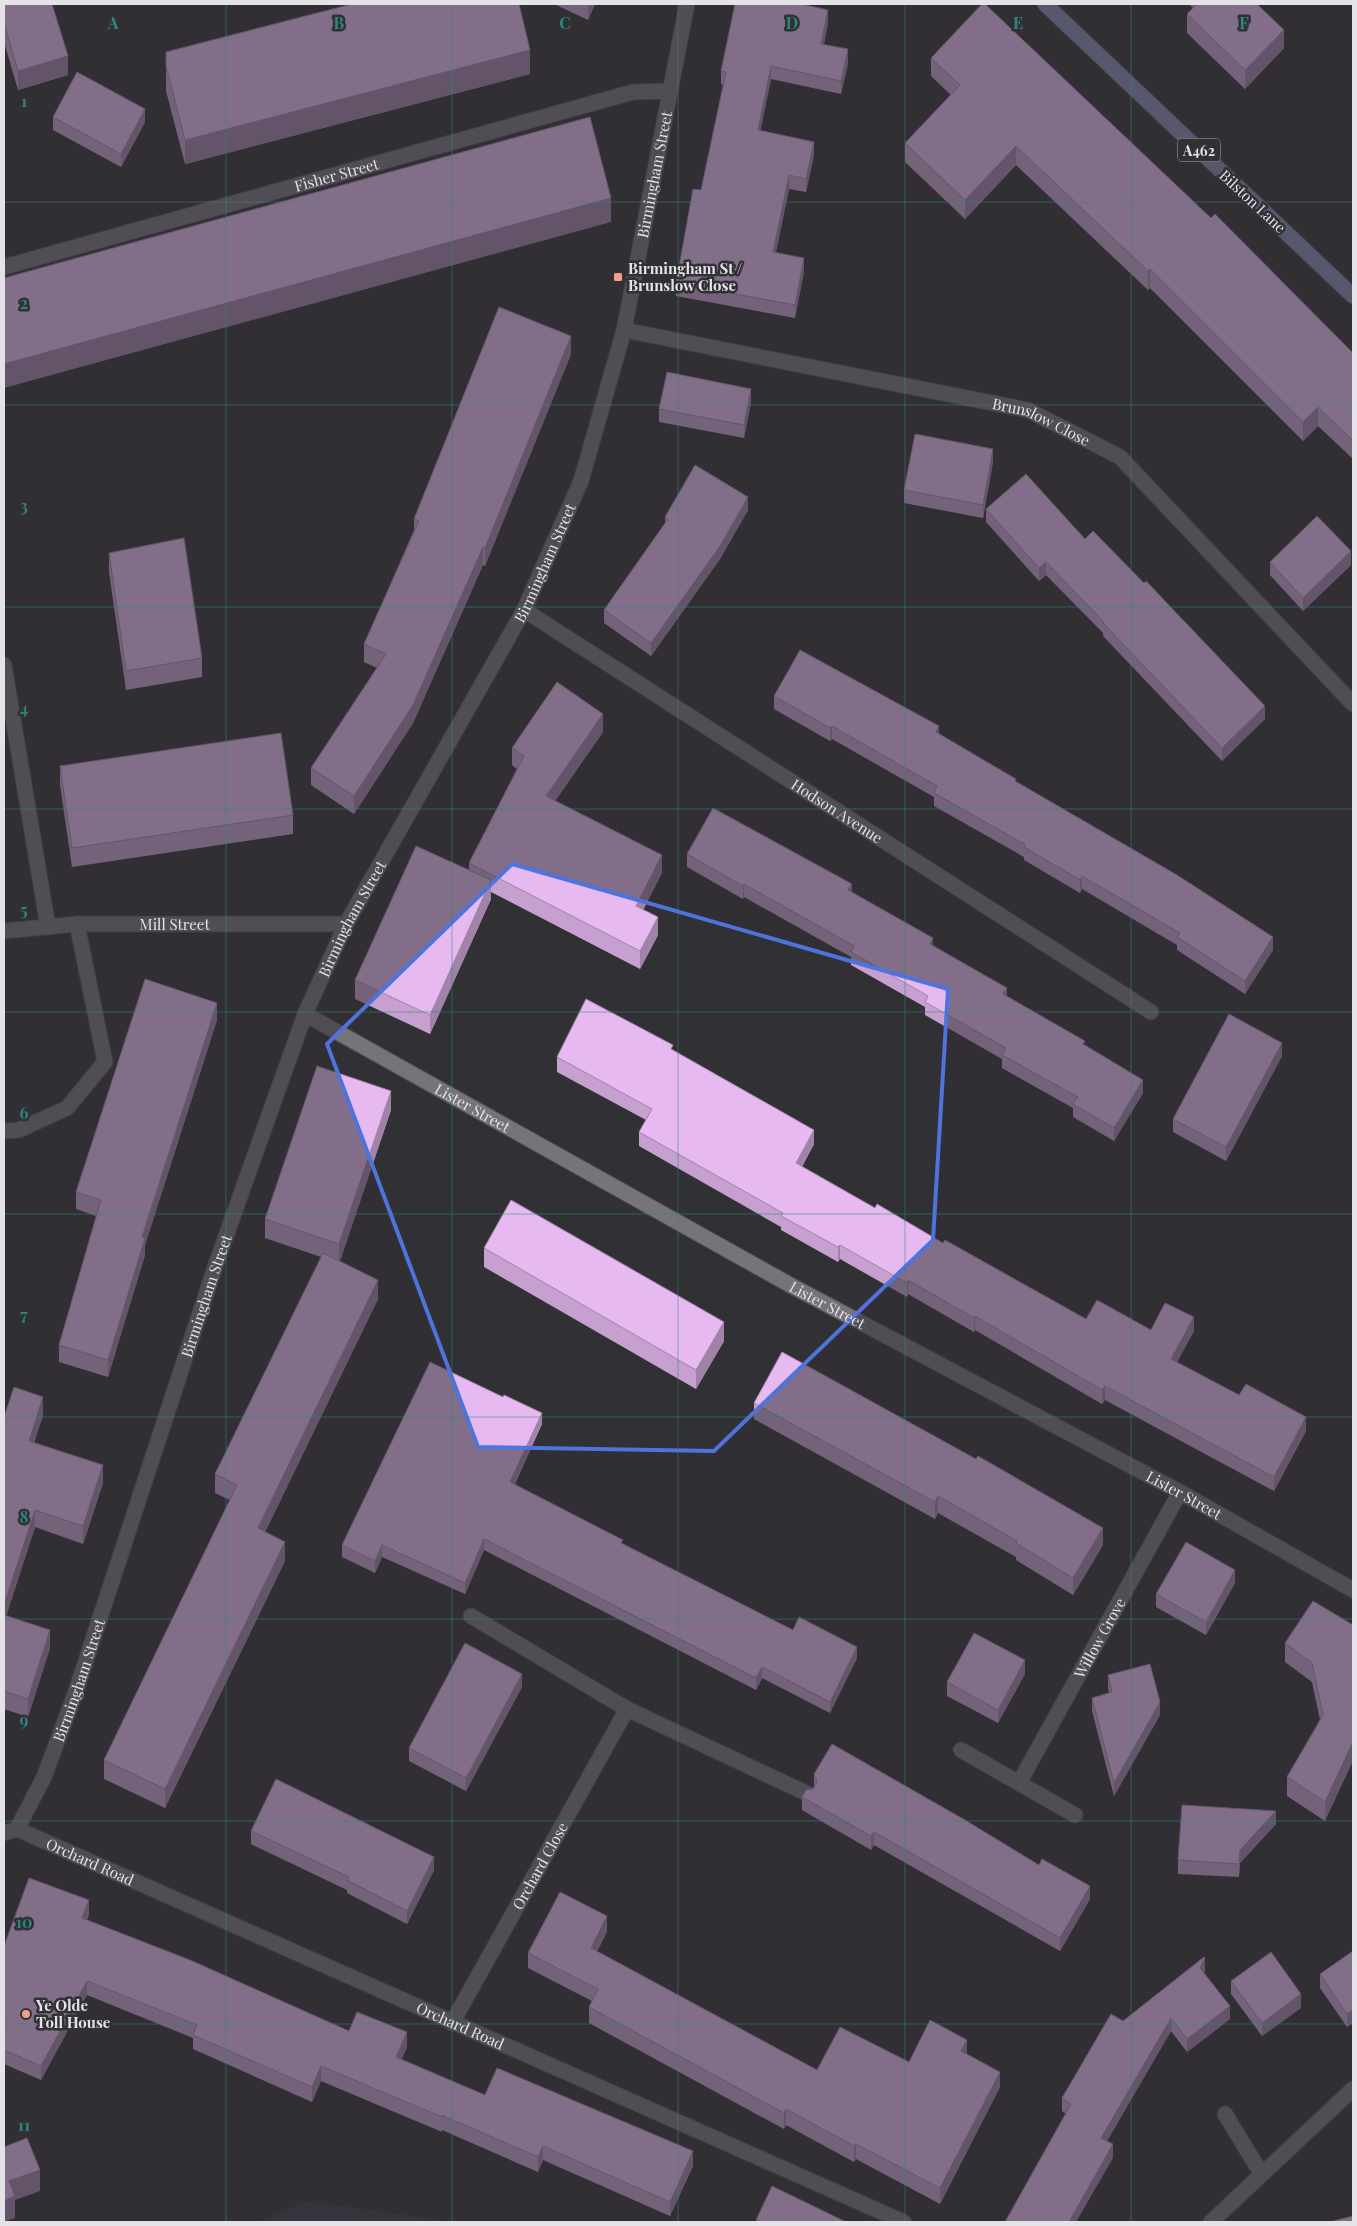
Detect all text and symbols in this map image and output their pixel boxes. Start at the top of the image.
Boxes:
text: A [107,12,119,33]
text: B [334,12,345,33]
text: C [559,12,571,33]
text: D [786,12,798,33]
text: E [1013,12,1023,33]
text: F [1239,12,1249,33]
text: 1 [21,90,27,111]
street label: Birmingham Street [632,109,676,239]
road number: A462 [1178,138,1220,162]
street label: Fisher Street [292,153,381,196]
street label: Bilston Lane [1216,165,1290,237]
place label: Birmingham St / Brunslow Close [628,258,743,295]
marker: Birmingham St / Brunslow Close [612,271,624,283]
text: 2 [20,292,28,313]
street label: Brunslow Close [991,393,1094,450]
text: 3 [20,495,28,516]
street label: Birmingham Street [509,499,580,626]
text: 4 [20,697,28,718]
street label: Hodson Avenue [788,774,887,847]
street label: Birmingham Street [313,856,390,980]
text: 5 [20,899,28,920]
street label: Mill Street [140,914,210,934]
street label: Lister Street [431,1079,514,1137]
text: 6 [20,1102,29,1123]
street label: Birmingham Street [176,1231,236,1360]
street label: Lister Street [786,1276,870,1334]
text: 7 [20,1304,28,1325]
street label: Lister Street [1143,1466,1226,1524]
text: 8 [20,1506,29,1527]
street label: Willow Grove [1069,1594,1130,1682]
street label: Birmingham Street [48,1616,109,1744]
text: 9 [20,1709,29,1730]
street label: Orchard Close [507,1819,572,1913]
street label: Orchard Road [43,1833,137,1890]
text: 10 [16,1911,32,1932]
place label: Ye Olde Toll House [35,1995,111,2032]
street label: Orchard Road [413,1997,508,2054]
marker: Ye Olde Toll House [20,2008,32,2020]
text: 11 [18,2114,30,2135]

